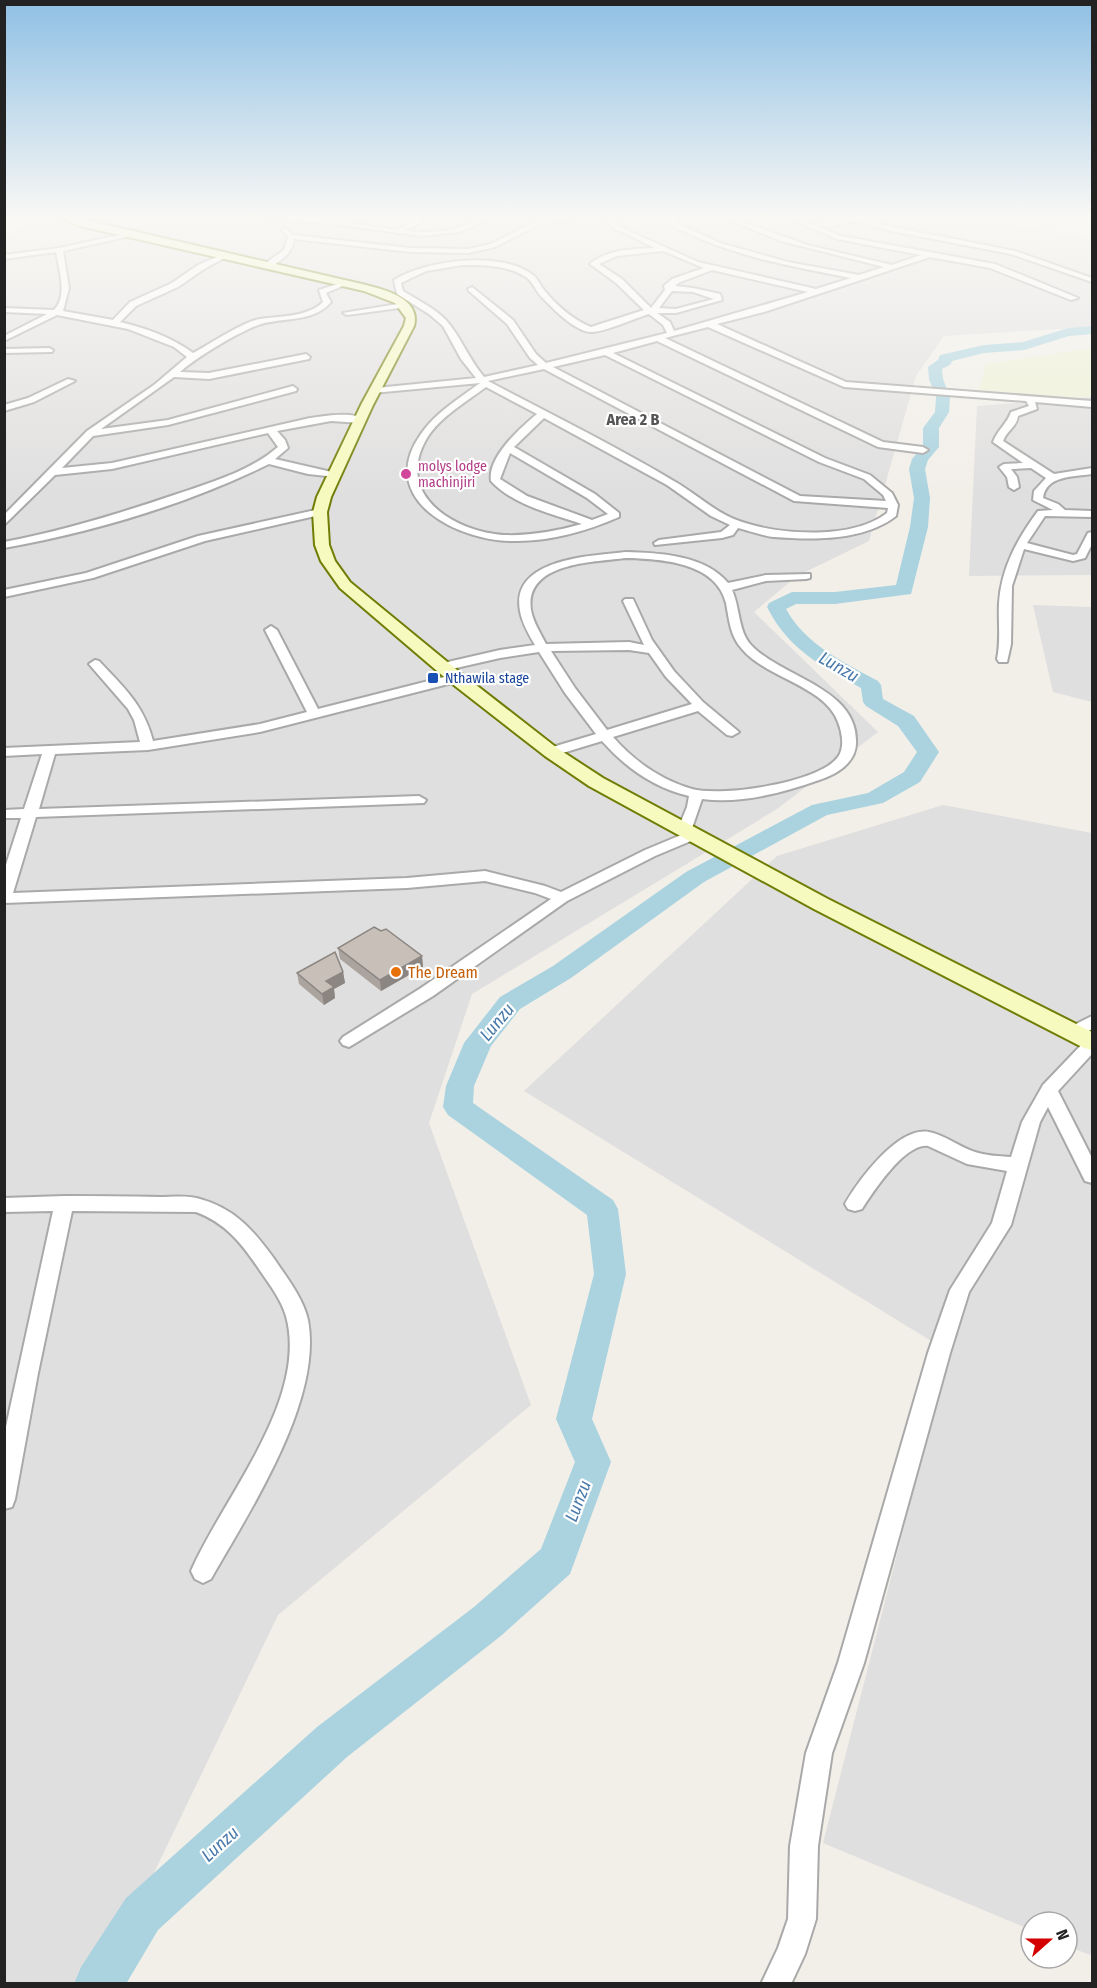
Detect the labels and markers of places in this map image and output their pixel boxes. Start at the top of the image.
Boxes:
place label: molys lodge machinjiri [418,458,487,491]
marker: molys lodge machinjiri [399,467,413,481]
place label: Nthawila stage [445,670,529,687]
marker: Nthawila stage [426,671,440,685]
place label: The Dream [408,963,478,982]
marker: The Dream [389,965,403,979]

